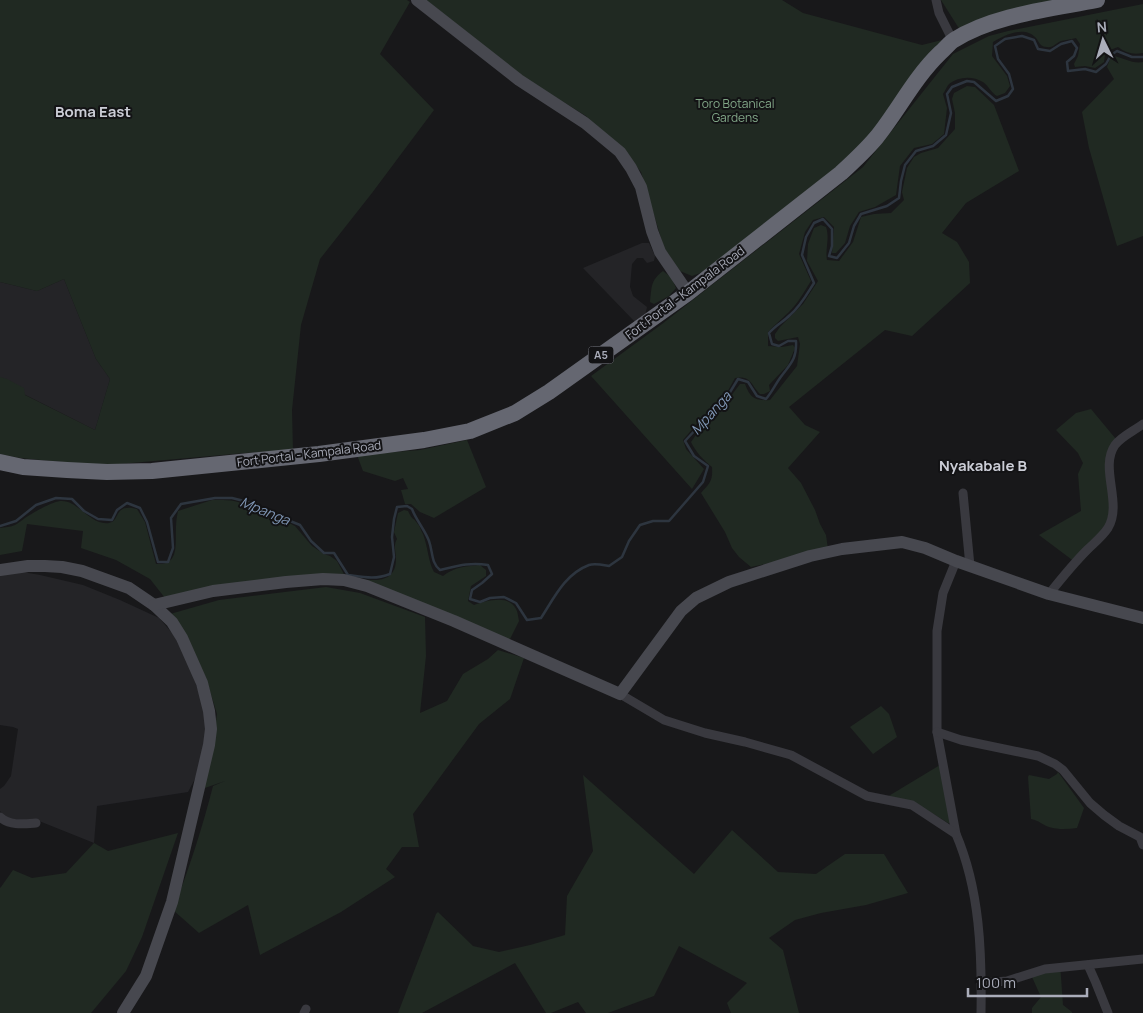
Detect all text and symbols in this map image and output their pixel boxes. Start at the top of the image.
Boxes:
north arrow [1078,15,1128,65]
text: N [1096,17,1108,36]
park label: Toro Botanical Gardens [696,95,774,126]
district label: Boma East [55,101,131,122]
street label: Fort Portal - Kampala Road [622,242,748,343]
road number: A5 [588,346,614,364]
water label: Mpanga [686,386,736,438]
street label: Fort Portal - Kampala Road [236,436,382,471]
district label: Nyakabale B [939,455,1027,476]
water label: Mpanga [237,492,294,530]
scale bar [968,966,1087,998]
text: 100 m [976,972,1016,993]

